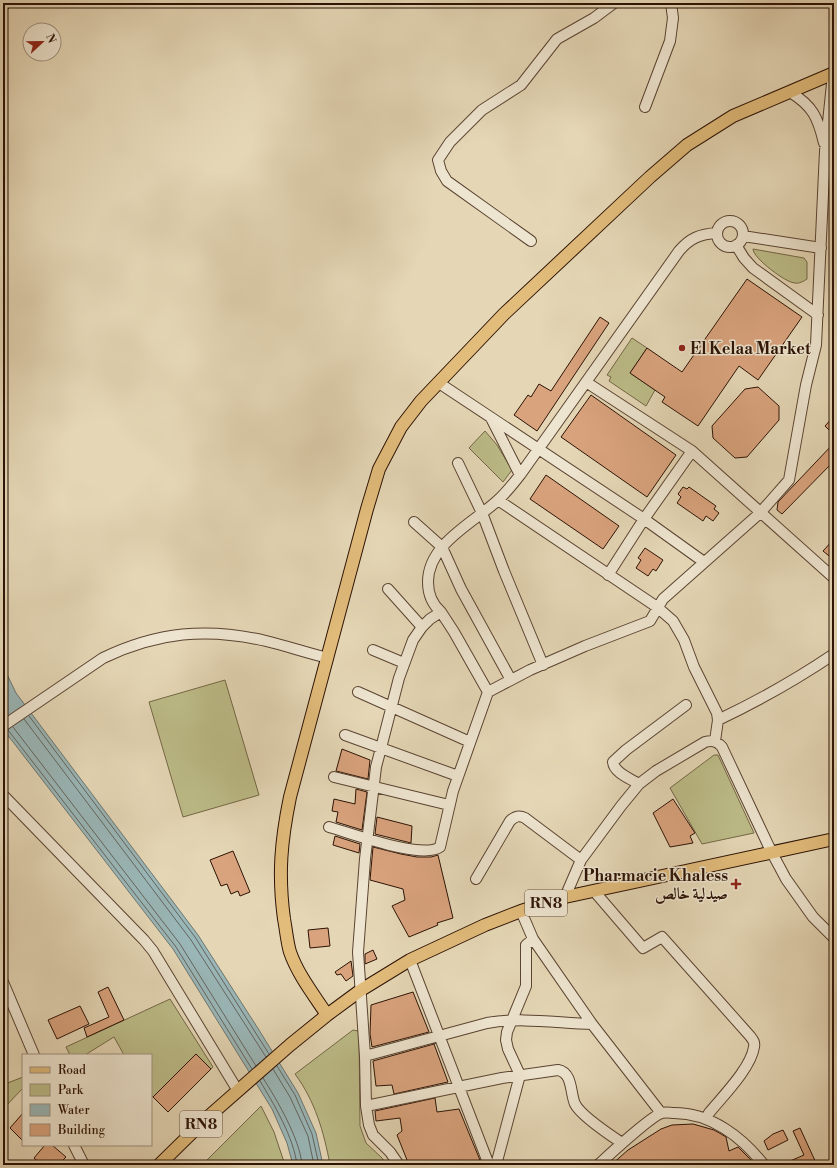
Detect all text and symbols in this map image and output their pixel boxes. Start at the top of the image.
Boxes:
north arrow [22,22,62,62]
text: N [42,32,59,46]
place label: El Kelaa Market [690,339,811,359]
marker: El Kelaa Market [677,343,687,353]
place label: Pharmacie Khaless صيدلية خالص [583,866,728,904]
marker: Pharmacie Khaless صيدلية خالص [731,879,741,889]
road number: RN8 [525,890,567,916]
legend [22,1054,152,1146]
text: Road [58,1063,86,1078]
text: Park [58,1083,84,1098]
text: Water [57,1103,90,1118]
road number: RN8 [180,1111,222,1137]
text: Building [57,1123,106,1138]

